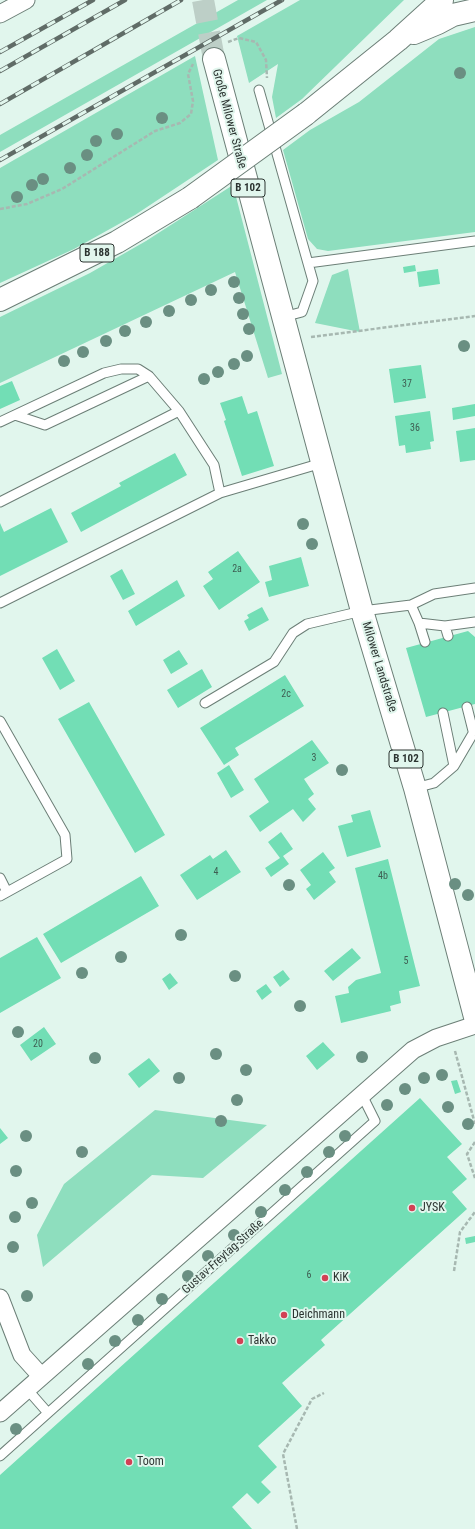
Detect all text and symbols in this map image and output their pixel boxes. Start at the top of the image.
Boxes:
street label: Große Milower Straße [209,68,249,170]
road number: B 102 [231,179,265,197]
road number: B 188 [80,244,114,262]
house number: 37 [402,378,412,390]
house number: 36 [410,422,420,434]
house number: 2a [232,563,242,575]
street label: Milower Landstraße [358,620,400,714]
house number: 2c [281,688,291,700]
road number: B 102 [389,750,423,768]
house number: 3 [312,752,316,764]
house number: 4 [214,866,218,878]
house number: 4b [378,870,388,882]
house number: 5 [404,955,408,967]
house number: 20 [33,1038,43,1050]
place label: JYSK [420,1201,445,1215]
marker: JYSK [407,1203,417,1213]
street label: Gustav-Freytag-Straße [179,1217,267,1297]
house number: 6 [307,1269,311,1281]
place label: KiK [333,1271,349,1285]
marker: KiK [320,1273,330,1283]
place label: Deichmann [292,1308,345,1322]
marker: Deichmann [279,1310,289,1320]
place label: Takko [248,1334,276,1348]
marker: Takko [235,1336,245,1346]
place label: Toom [137,1455,164,1469]
marker: Toom [124,1457,134,1467]

